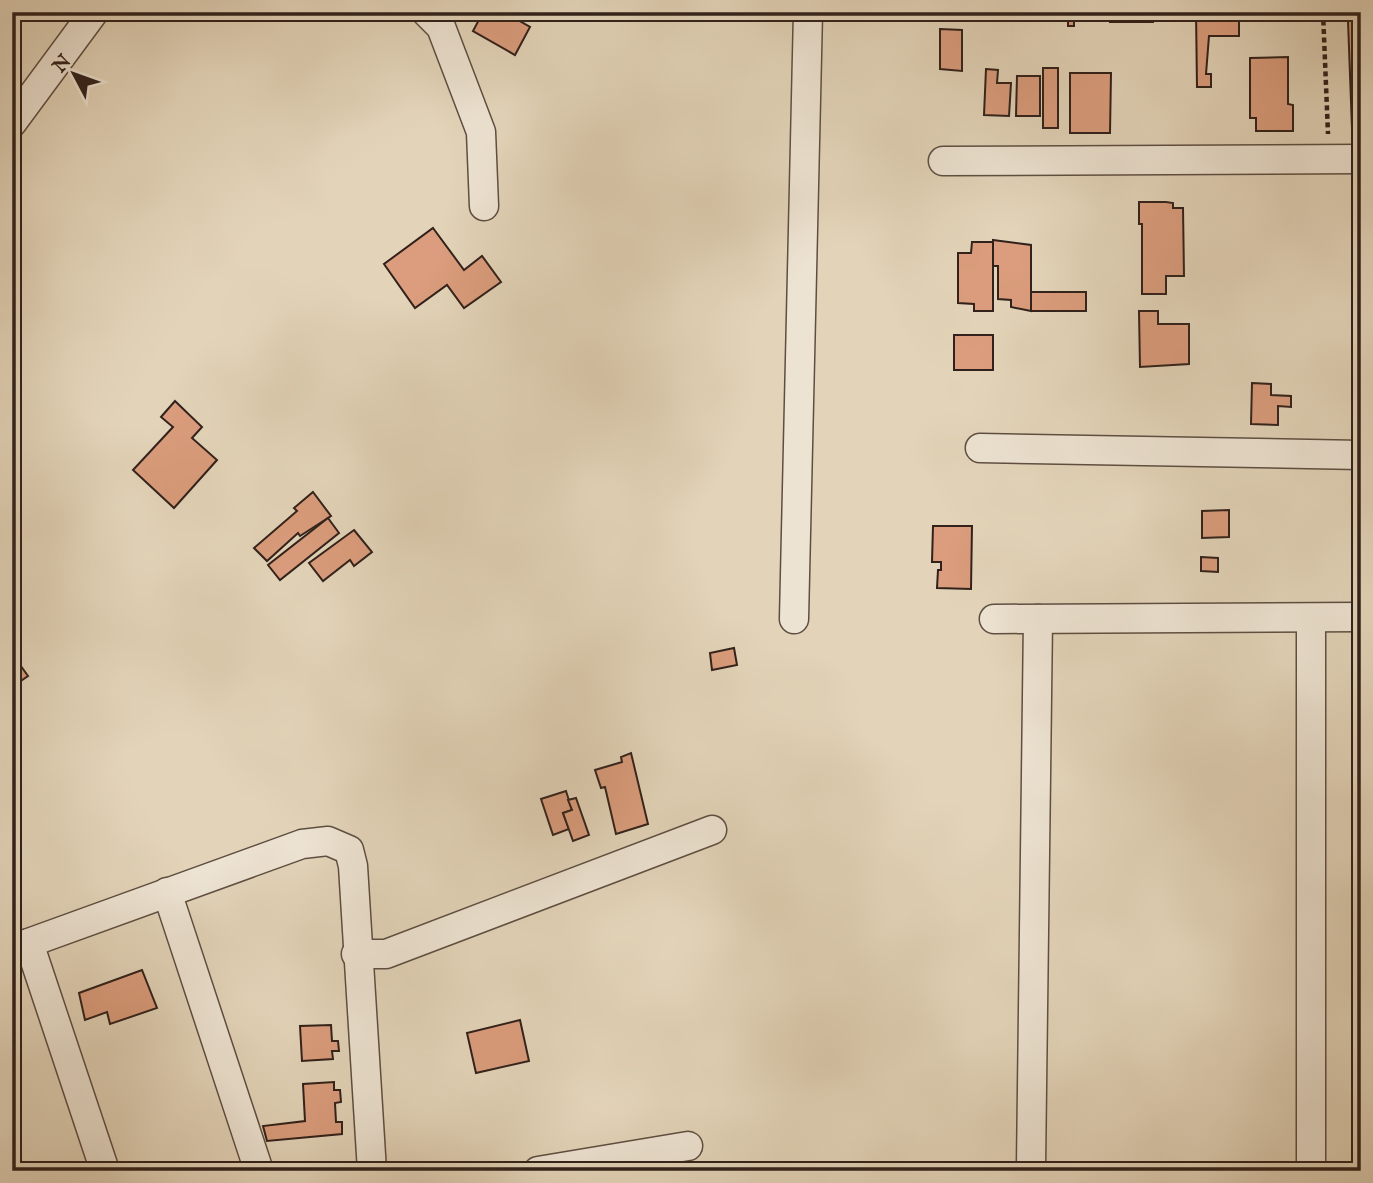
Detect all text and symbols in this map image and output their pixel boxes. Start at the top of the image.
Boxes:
north arrow [38,38,108,108]
text: N [48,50,77,79]

